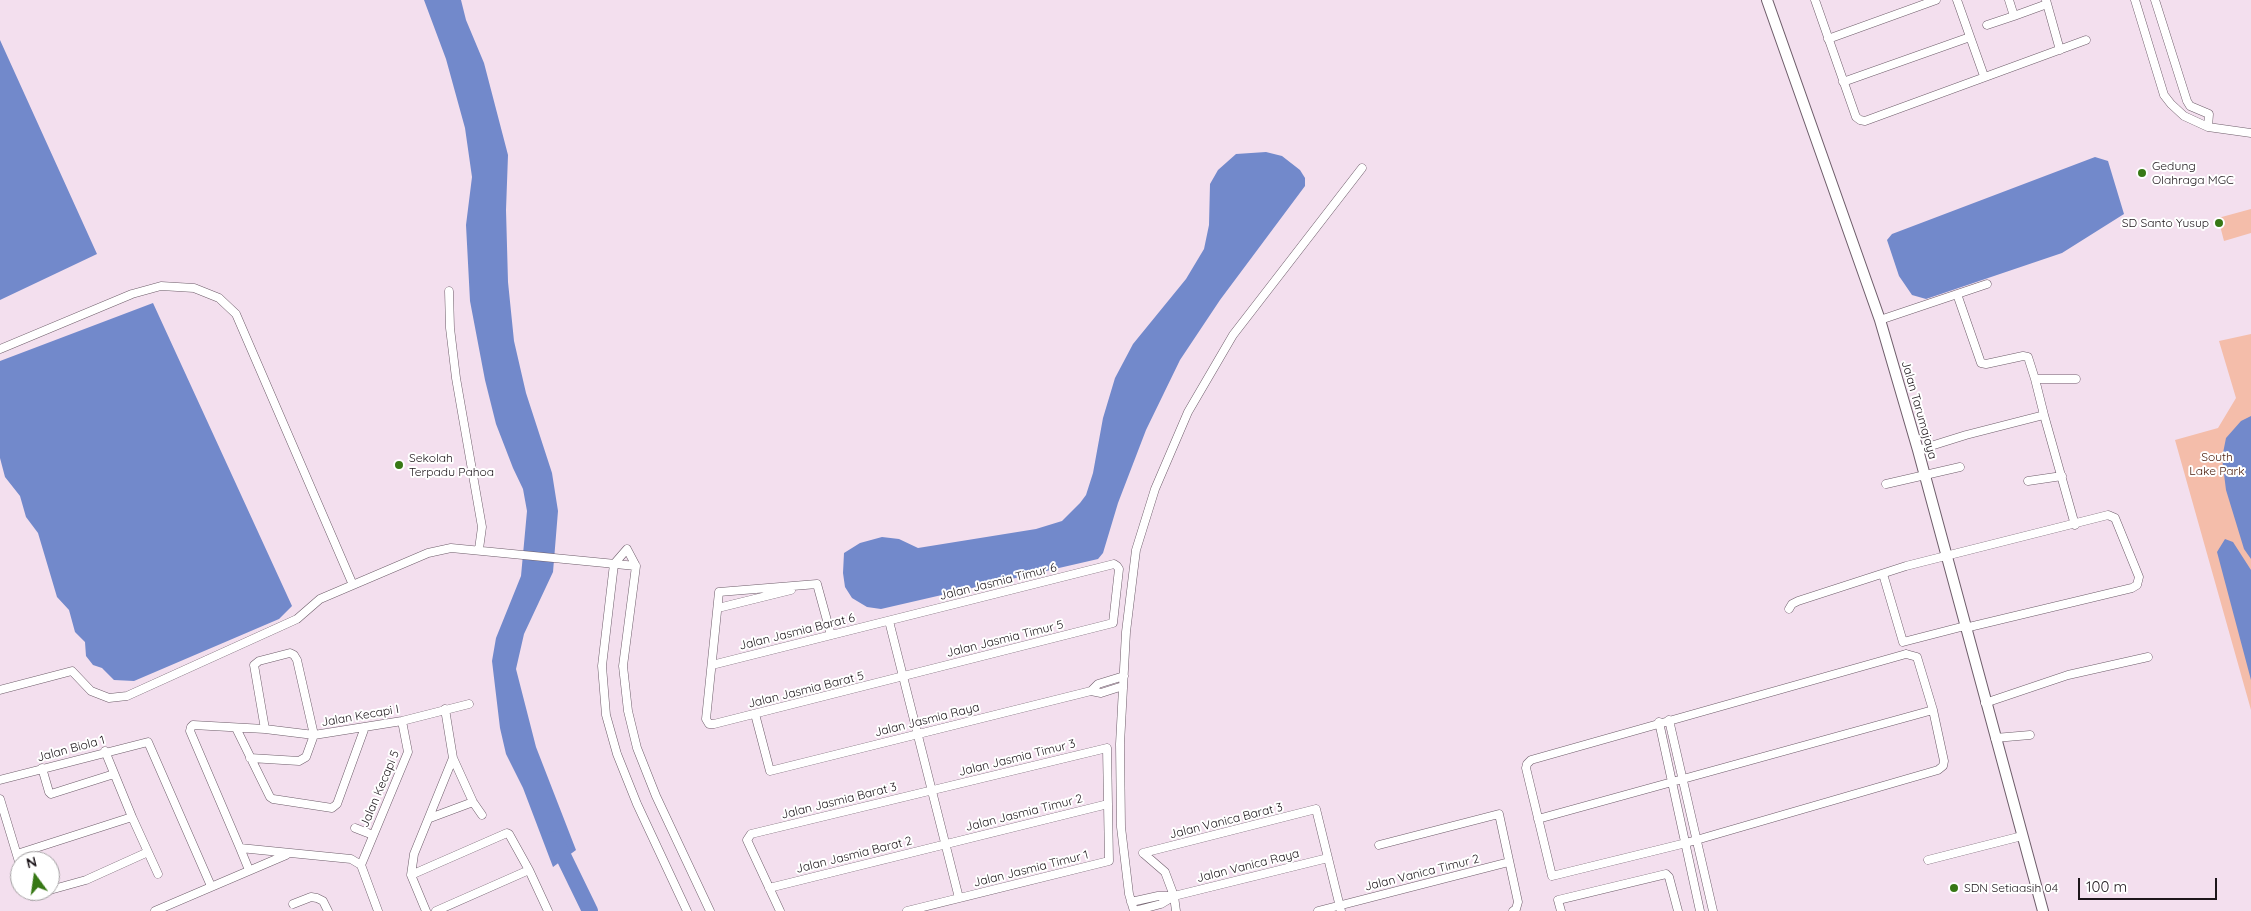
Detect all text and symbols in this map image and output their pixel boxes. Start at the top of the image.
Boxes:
place label: Gedung Olahraga MGC [2152,159,2234,187]
marker: Gedung Olahraga MGC [2136,167,2148,179]
place label: SD Santo Yusup [2122,216,2209,230]
marker: SD Santo Yusup [2213,217,2225,229]
street label: Jalan Tarumajaya [1898,359,1940,461]
park label: South Lake Park [2189,450,2245,478]
place label: Sekolah Terpadu Pahoa [409,451,494,479]
marker: Sekolah Terpadu Pahoa [393,459,405,471]
street label: Jalan Jasmia Timur 6 [938,560,1058,604]
street label: Jalan Jasmia Barat 6 [738,611,856,653]
street label: Jalan Jasmia Timur 5 [945,617,1065,661]
street label: Jalan Jasmia Barat 5 [747,669,865,711]
street label: Jalan Jasmia Raya [873,700,981,740]
street label: Jalan Kecapi I [320,702,400,730]
street label: Jalan Biola 1 [35,733,107,765]
street label: Jalan Jasmia Timur 3 [957,737,1077,779]
street label: Jalan Kecapi 5 [357,748,403,830]
street label: Jalan Jasmia Barat 3 [780,780,898,822]
street label: Jalan Jasmia Timur 2 [964,791,1084,835]
street label: Jalan Vanica Barat 3 [1168,800,1284,842]
street label: Jalan Jasmia Barat 2 [795,834,913,876]
street label: Jalan Vanica Raya [1195,846,1301,886]
street label: Jalan Jasmia Timur 1 [972,848,1090,890]
north arrow [10,851,60,901]
text: N [24,852,39,872]
street label: Jalan Vanica Timur 2 [1363,852,1481,894]
scale bar [2081,868,2220,900]
text: 100 m [2086,877,2127,896]
place label: SDN Setiaasih 04 [1964,881,2058,895]
marker: SDN Setiaasih 04 [1948,882,1960,894]

